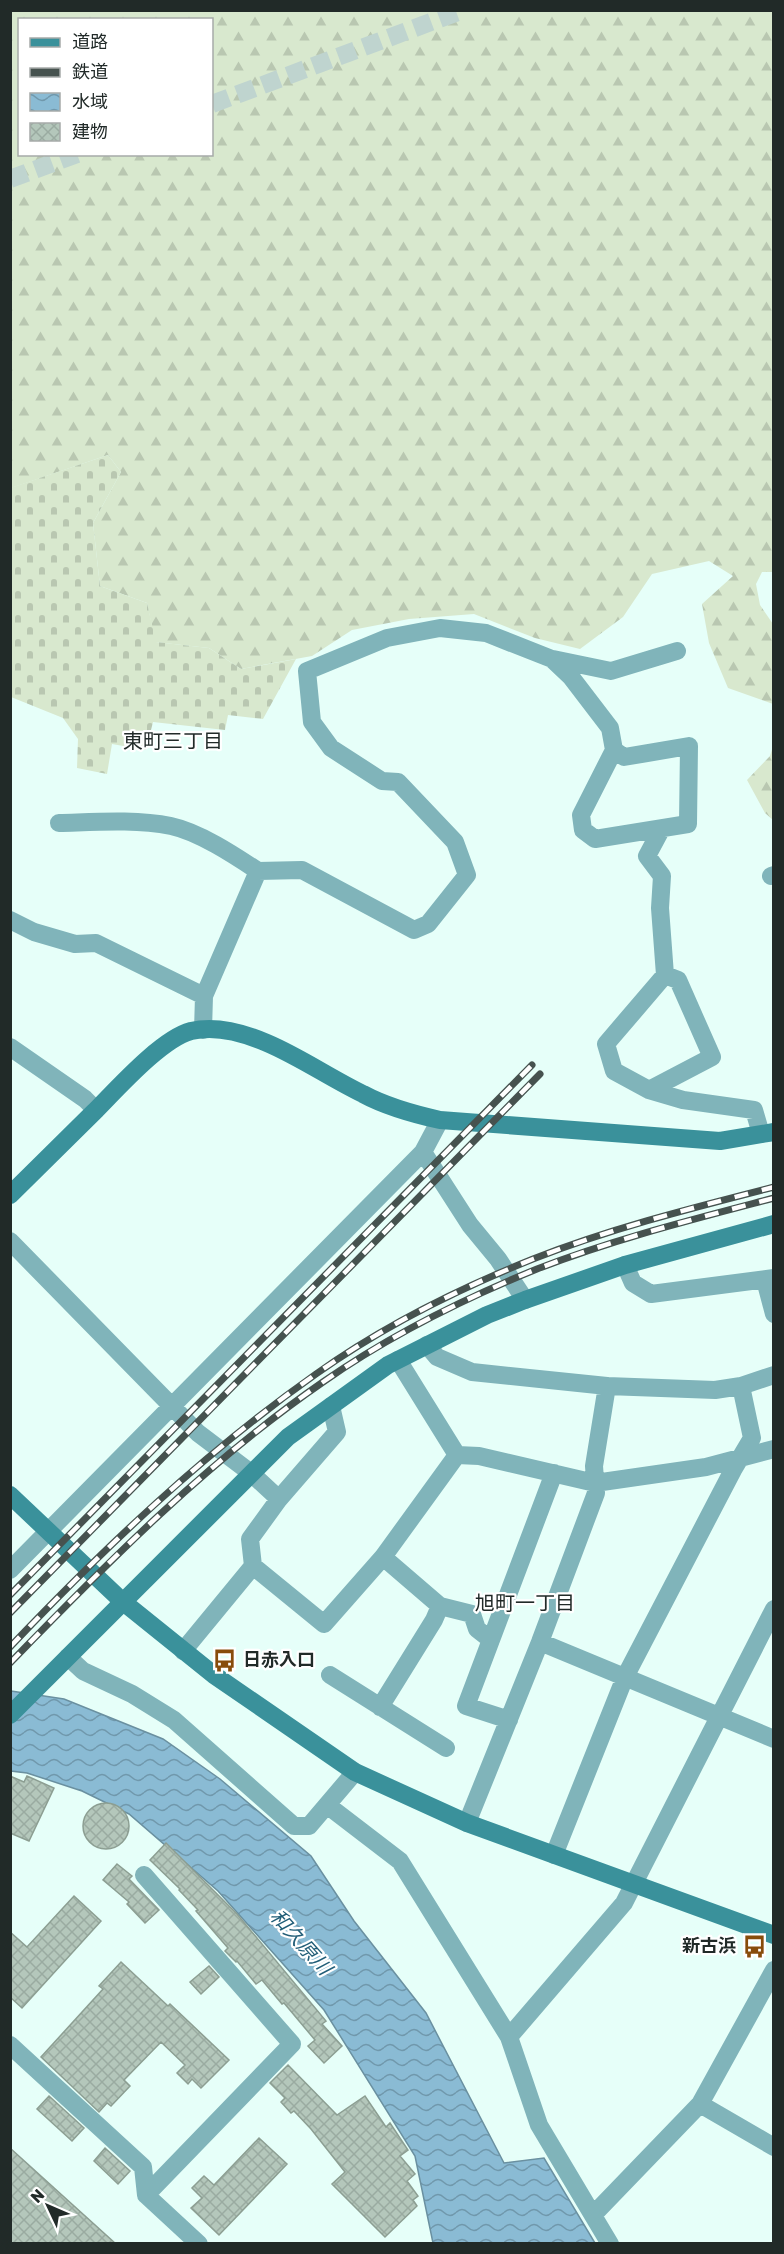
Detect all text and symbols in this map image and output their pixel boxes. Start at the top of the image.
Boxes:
legend [18,18,213,156]
text: 道路 [72,31,108,53]
text: 鉄道 [72,61,108,83]
text: 水域 [72,91,108,113]
text: 建物 [72,121,108,143]
district label: 東町三丁目 [123,729,223,753]
district label: 旭町一丁目 [475,1591,575,1615]
bus stop icon: 日赤入口 [212,1647,238,1673]
place label: 日赤入口 [243,1649,315,1671]
water label: 和久原川 [265,1904,338,1981]
bus stop icon: 新古浜 [741,1933,767,1959]
place label: 新古浜 [682,1935,736,1957]
north arrow [18,2176,78,2236]
text: N [27,2185,48,2207]

